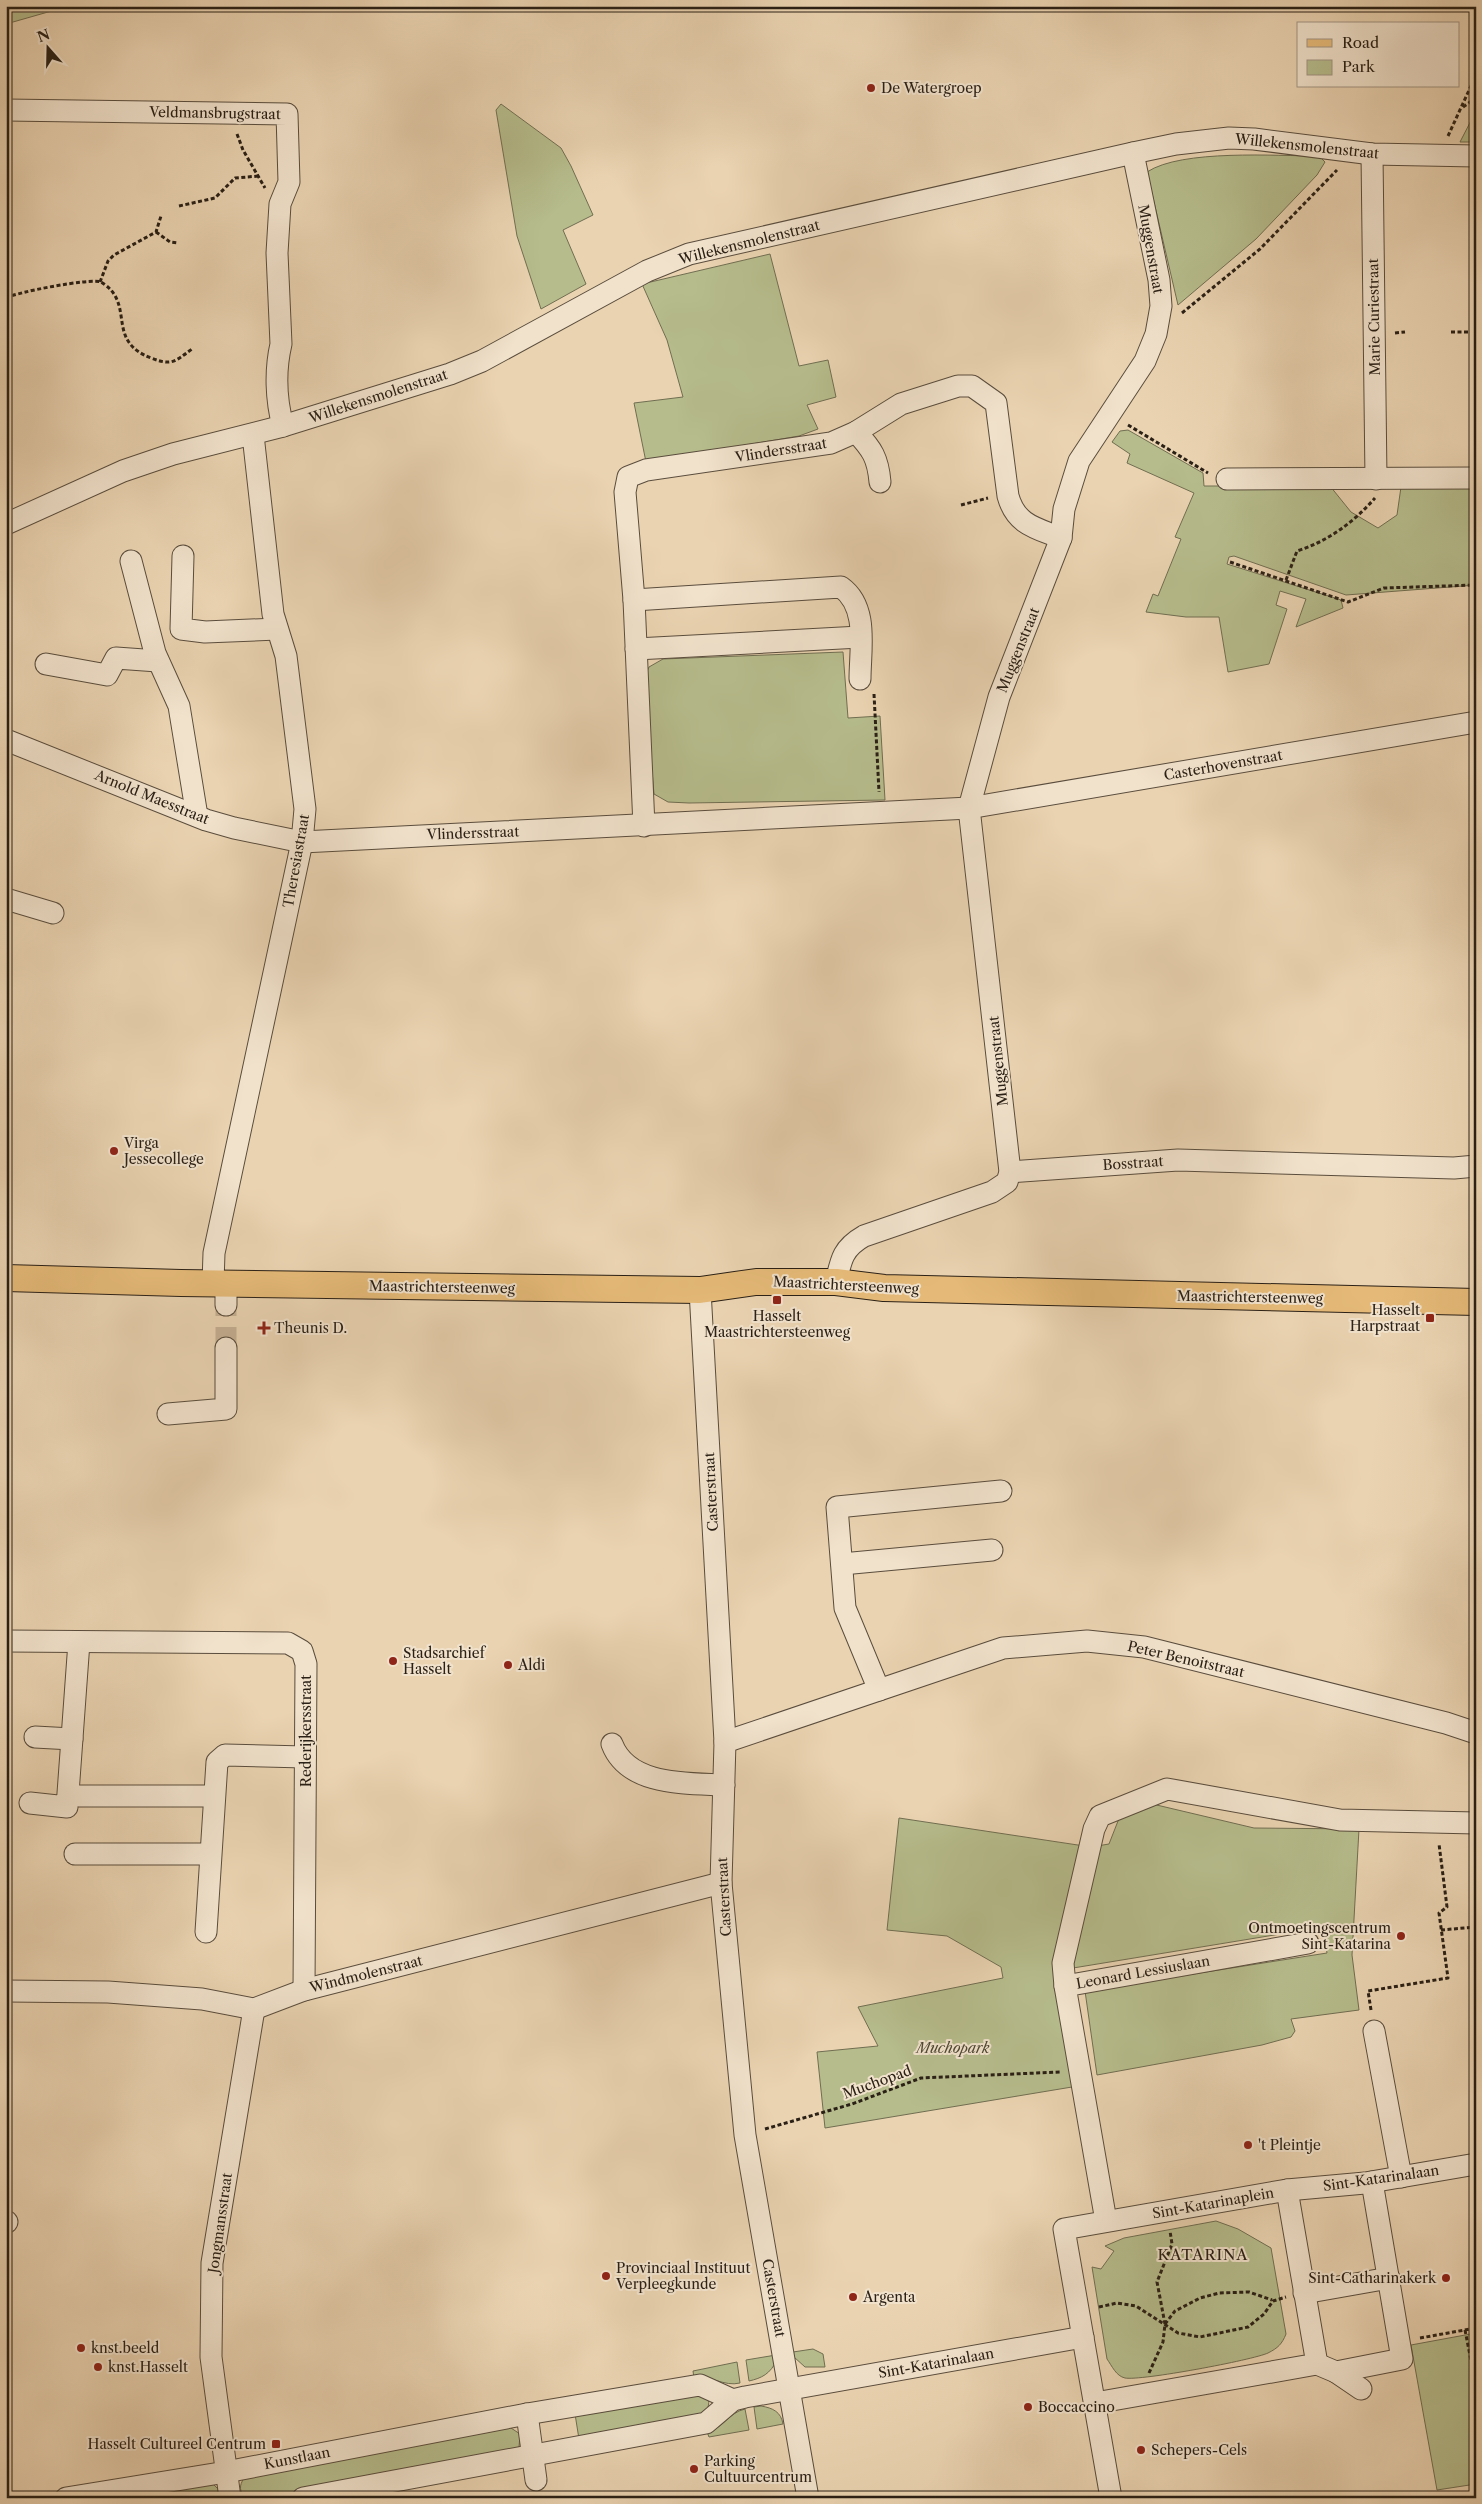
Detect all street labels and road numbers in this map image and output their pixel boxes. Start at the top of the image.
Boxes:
street label: Veldmansbrugstraat [148,103,281,123]
street label: Willekensmolenstraat [1233,129,1380,163]
street label: Muggenstraat [1134,203,1168,295]
street label: Willekensmolenstraat [676,216,822,268]
street label: Marie Curiestraat [1364,258,1384,376]
street label: Willekensmolenstraat [305,365,450,427]
street label: Vlindersstraat [733,434,828,466]
street label: Muggenstraat [993,605,1043,695]
street label: Casterhovenstraat [1162,746,1284,784]
street label: Arnold Maesstraat [91,765,212,828]
street label: Theresiastraat [279,813,313,909]
street label: Vlindersstraat [425,822,520,844]
street label: Muggenstraat [984,1015,1012,1107]
street label: Bosstraat [1102,1152,1164,1174]
street label: Maastrichtersteenweg [773,1272,920,1298]
street label: Maastrichtersteenweg [369,1277,516,1297]
street label: Maastrichtersteenweg [1177,1287,1324,1307]
street label: Casterstraat [700,1452,722,1532]
street label: Peter Benoitstraat [1126,1637,1246,1681]
street label: Rederijkersstraat [297,1675,315,1787]
street label: Casterstraat [713,1857,735,1937]
street label: Windmolenstraat [307,1951,424,1997]
street label: Leonard Lessiuslaan [1075,1951,1212,1993]
street label: Muchopad [840,2061,914,2103]
street label: Sint-Katarinalaan [1322,2161,1441,2195]
street label: Jongmansstraat [204,2172,236,2276]
street label: Sint-Katarinaplein [1151,2183,1275,2223]
street label: Casterstraat [758,2257,790,2339]
street label: Sint-Katarinalaan [877,2344,996,2382]
street label: Kunstlaan [262,2443,332,2473]

